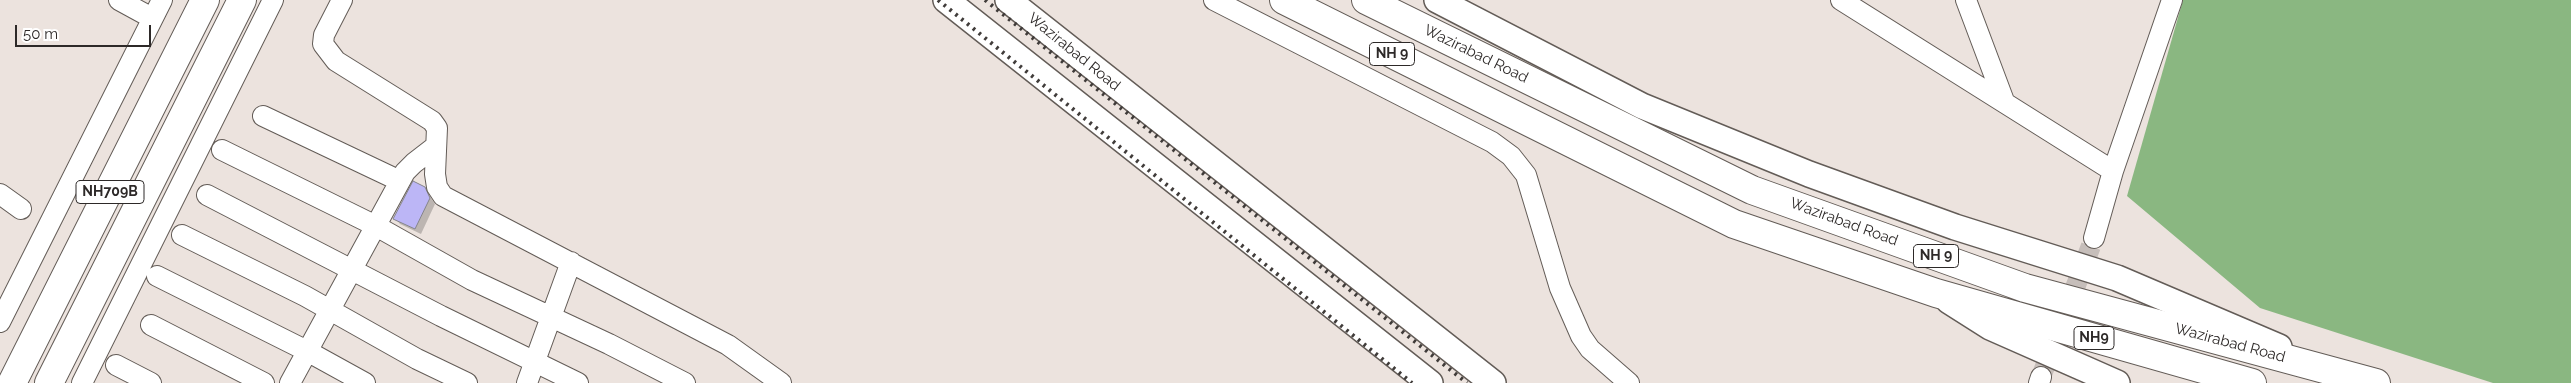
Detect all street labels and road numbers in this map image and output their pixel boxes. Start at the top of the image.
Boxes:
street label: Wazirabad Road [1024,9,1124,95]
street label: Wazirabad Road [1421,21,1531,87]
road number: NH 9 [1370,42,1414,66]
road number: NH709B [76,180,144,203]
street label: Wazirabad Road [1788,194,1900,250]
road number: NH 9 [1914,245,1958,268]
street label: Wazirabad Road [2173,320,2287,366]
road number: NH9 [2074,326,2114,349]

